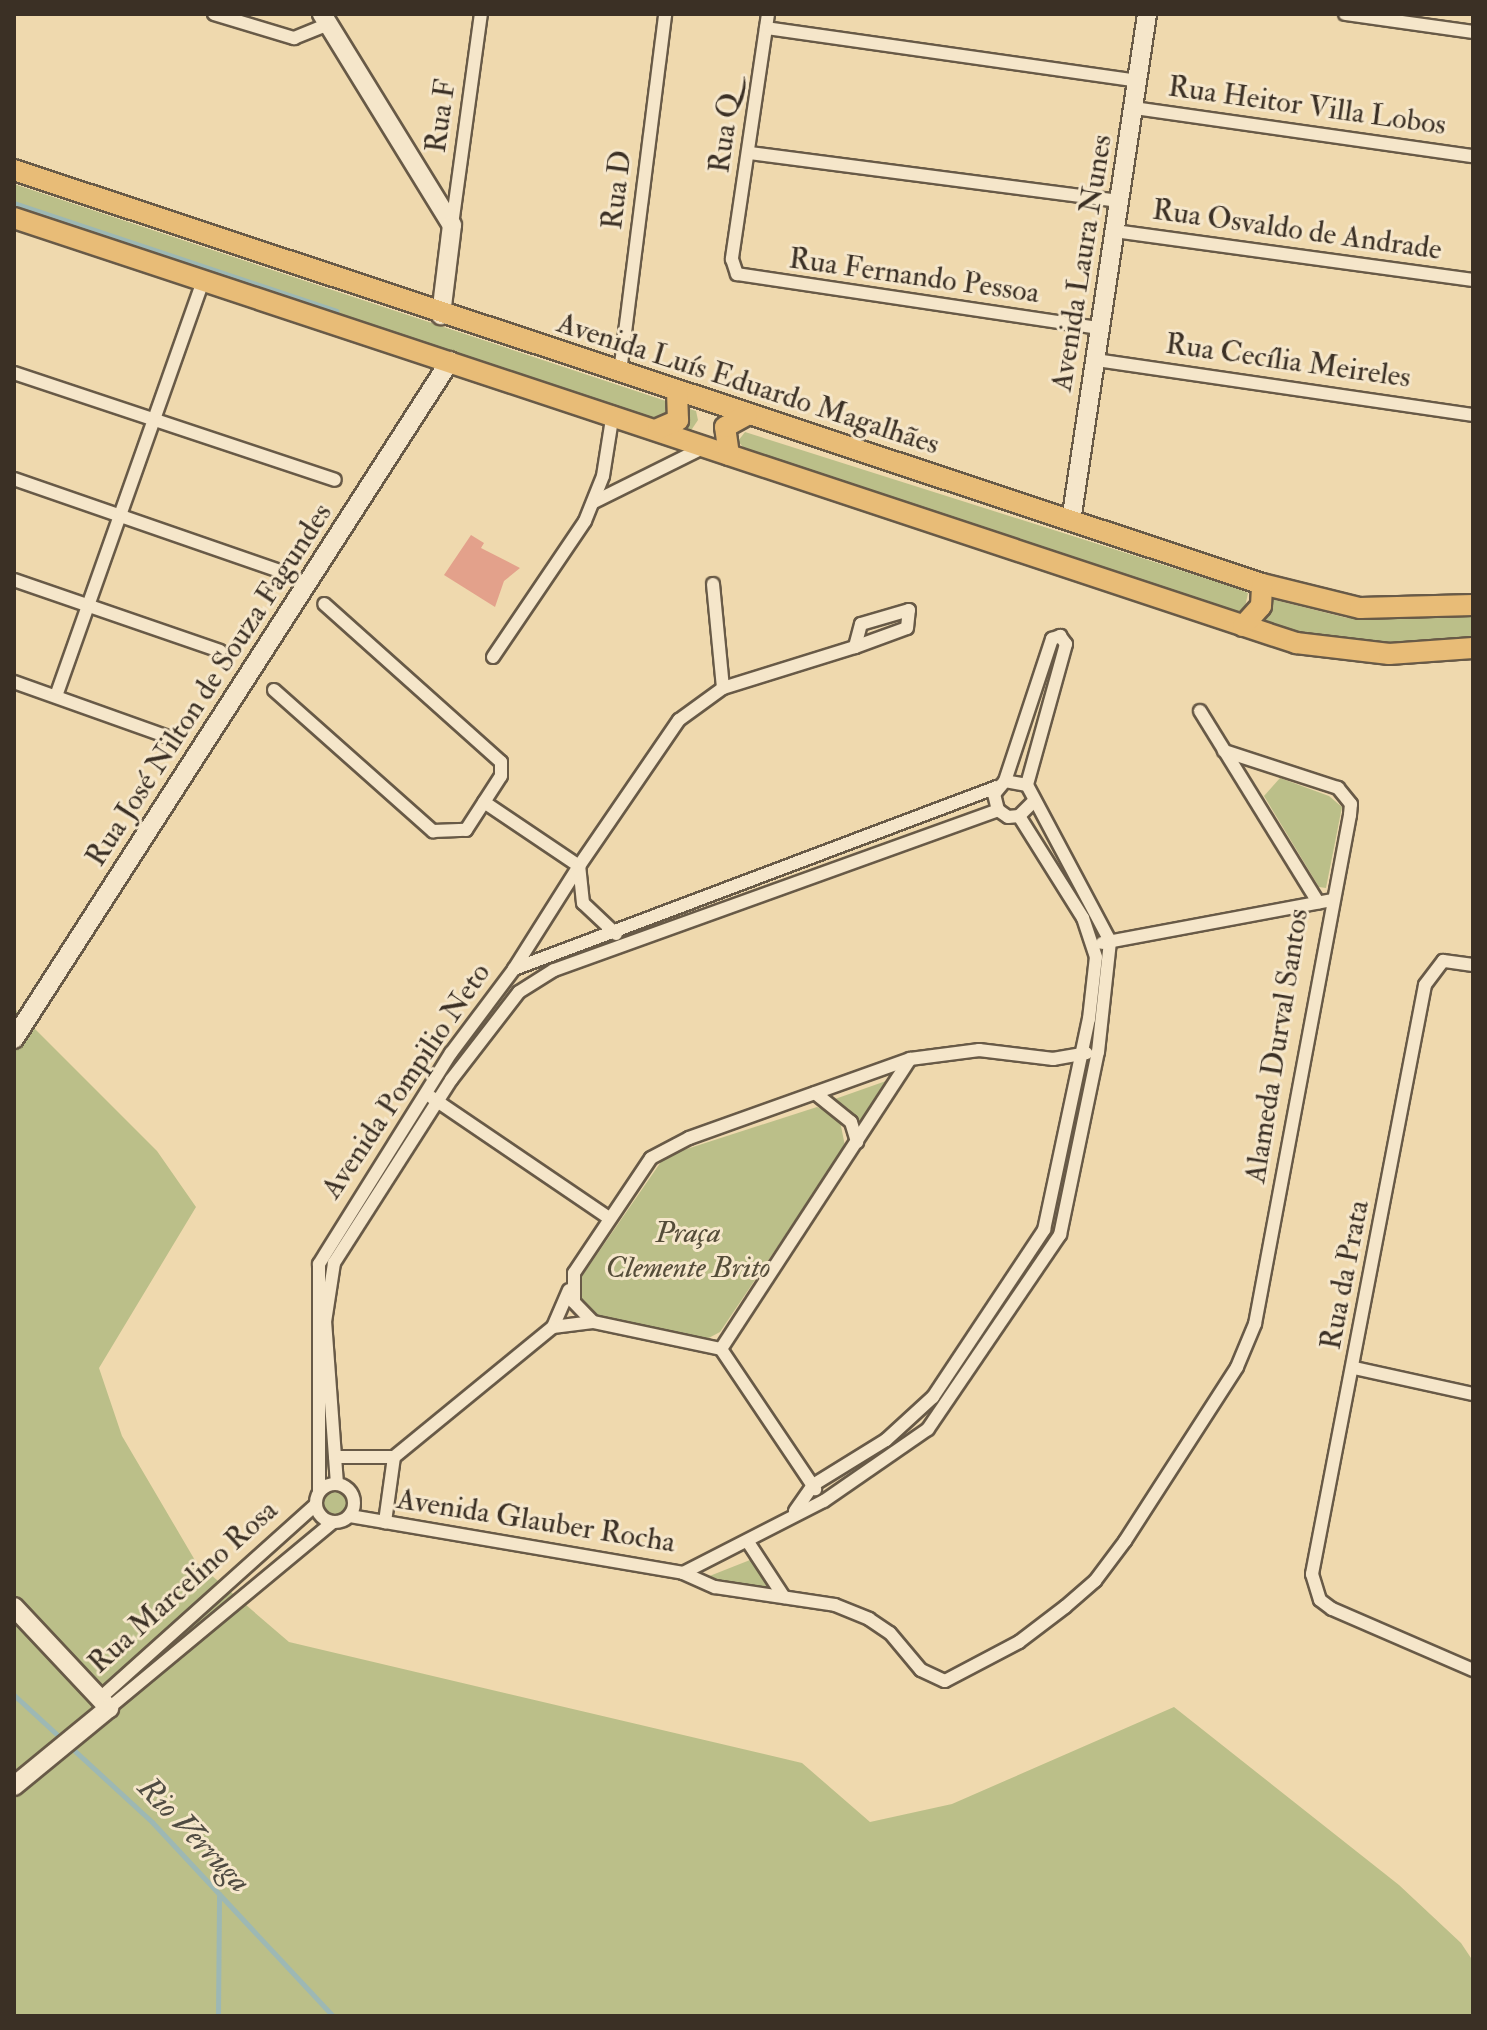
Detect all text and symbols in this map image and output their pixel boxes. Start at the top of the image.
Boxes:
street label: Rua Heitor Villa Lobos [1166,69,1448,143]
street label: Rua F [418,77,464,155]
street label: Rua Q [702,91,748,175]
street label: Avenida Laura Nunes [1044,132,1120,394]
street label: Rua D [594,148,640,232]
street label: Rua Osvaldo de Andrade [1150,192,1444,268]
street label: Rua Fernando Pessoa [786,241,1042,311]
street label: Avenida Luís Eduardo Magalhães [552,305,944,463]
street label: Rua Cecília Meireles [1163,326,1413,396]
street label: Rua José Nilton de Souza Fagundes [78,497,340,873]
street label: Alameda Durval Santos [1238,906,1316,1186]
street label: Avenida Pompilio Neto [314,956,498,1206]
street label: Rua da Prata [1313,1197,1377,1353]
park label: Praça Clemente Brito [606,1215,770,1286]
street label: Avenida Glauber Rocha [394,1481,678,1561]
street label: Rua Marcelino Rosa [81,1493,285,1681]
water label: Rio Verruga [130,1769,258,1901]

